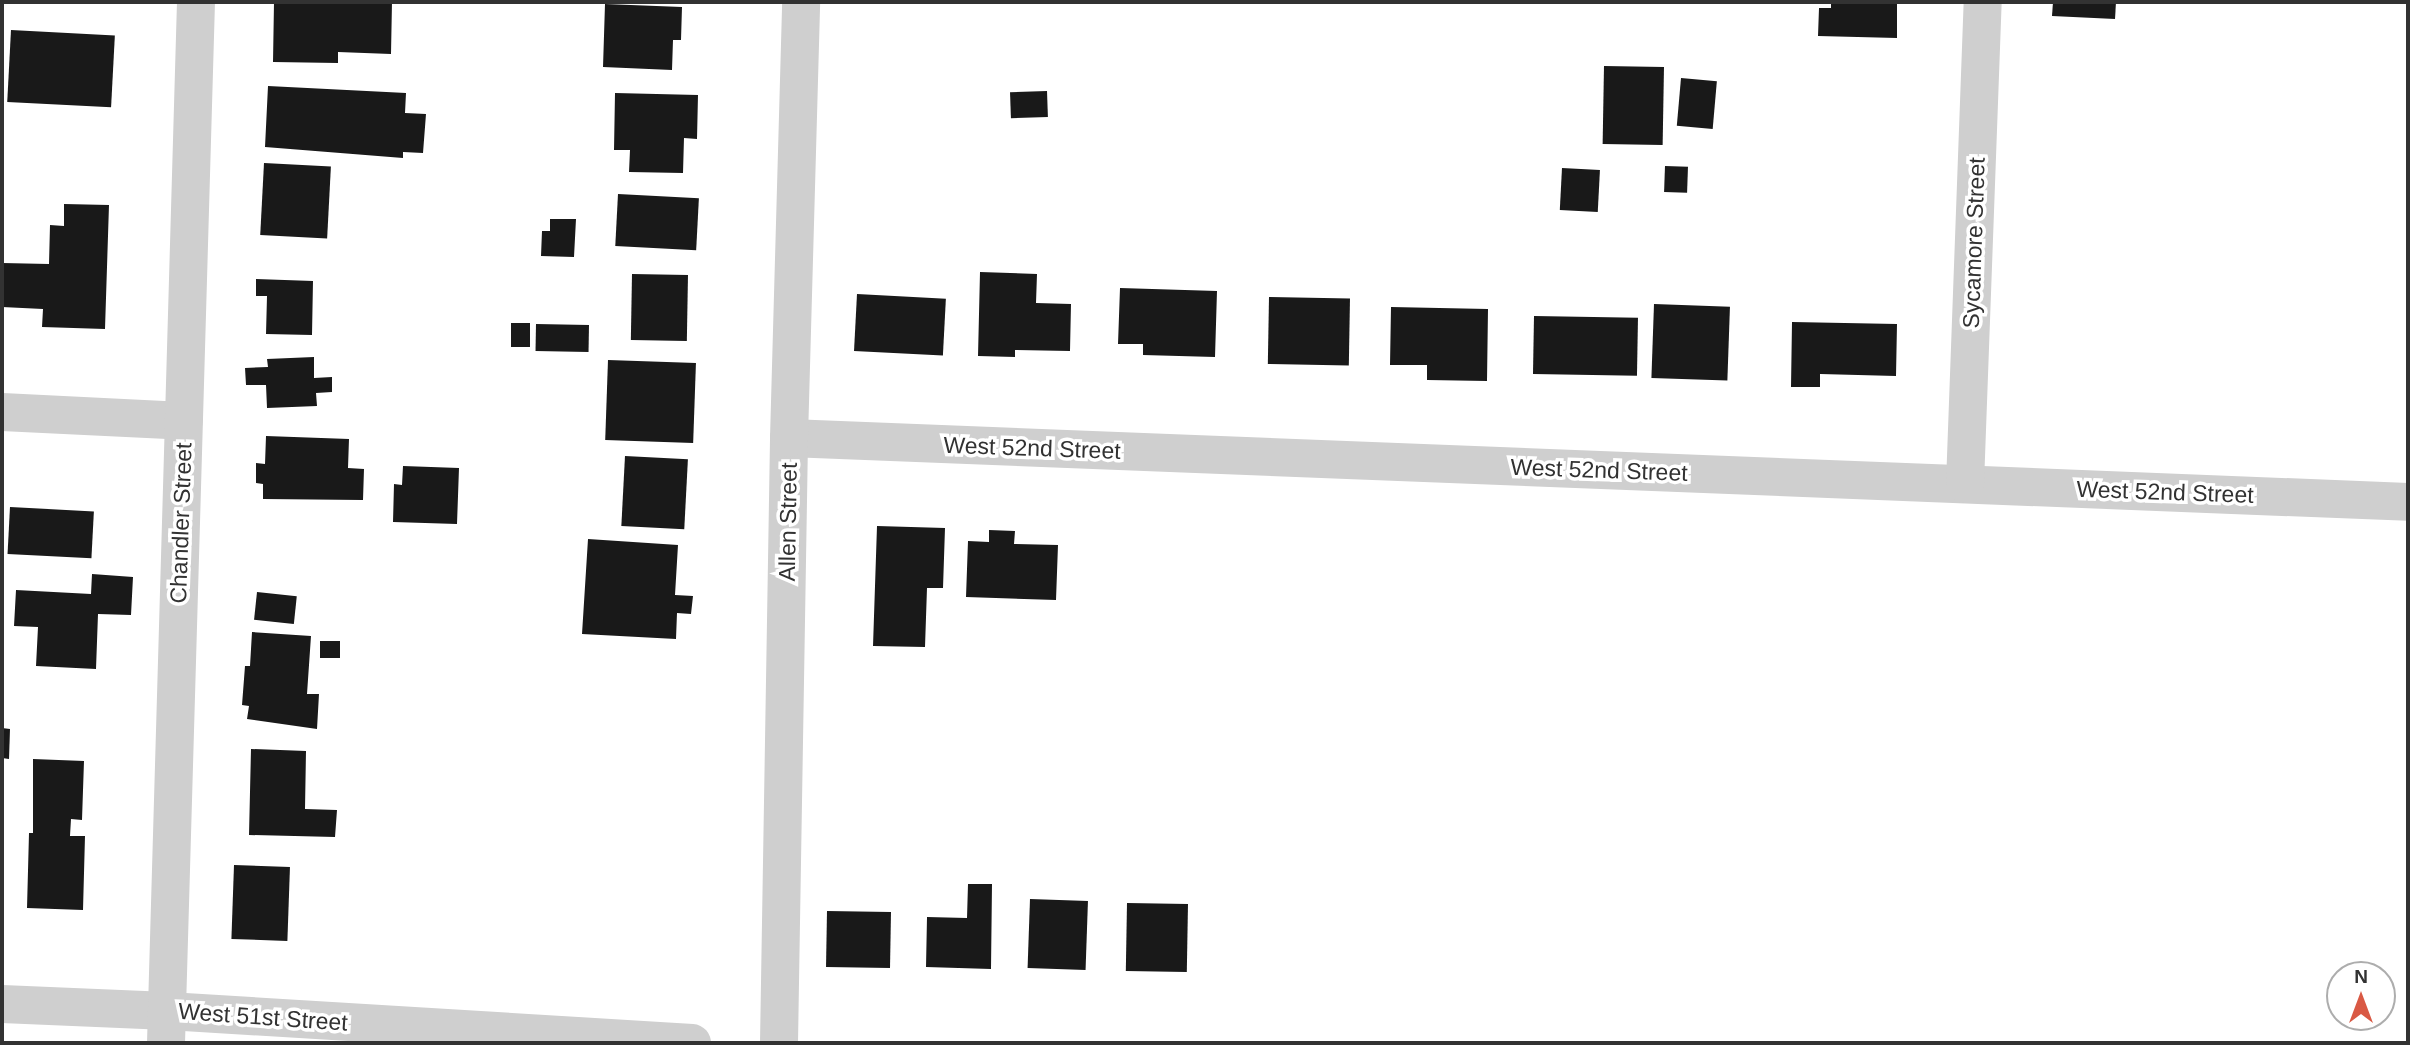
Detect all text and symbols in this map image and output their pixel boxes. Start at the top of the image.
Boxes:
street label: Sycamore Street [1957,157,1991,329]
street label: West 52nd Street [943,431,1121,465]
street label: Chandler Street [164,442,198,604]
street label: West 52nd Street [1510,453,1688,487]
street label: Allen Street [773,462,803,582]
street label: West 52nd Street [2076,475,2254,509]
north arrow [2326,961,2396,1031]
text: N [2354,966,2368,987]
street label: West 51st Street [177,997,349,1037]

